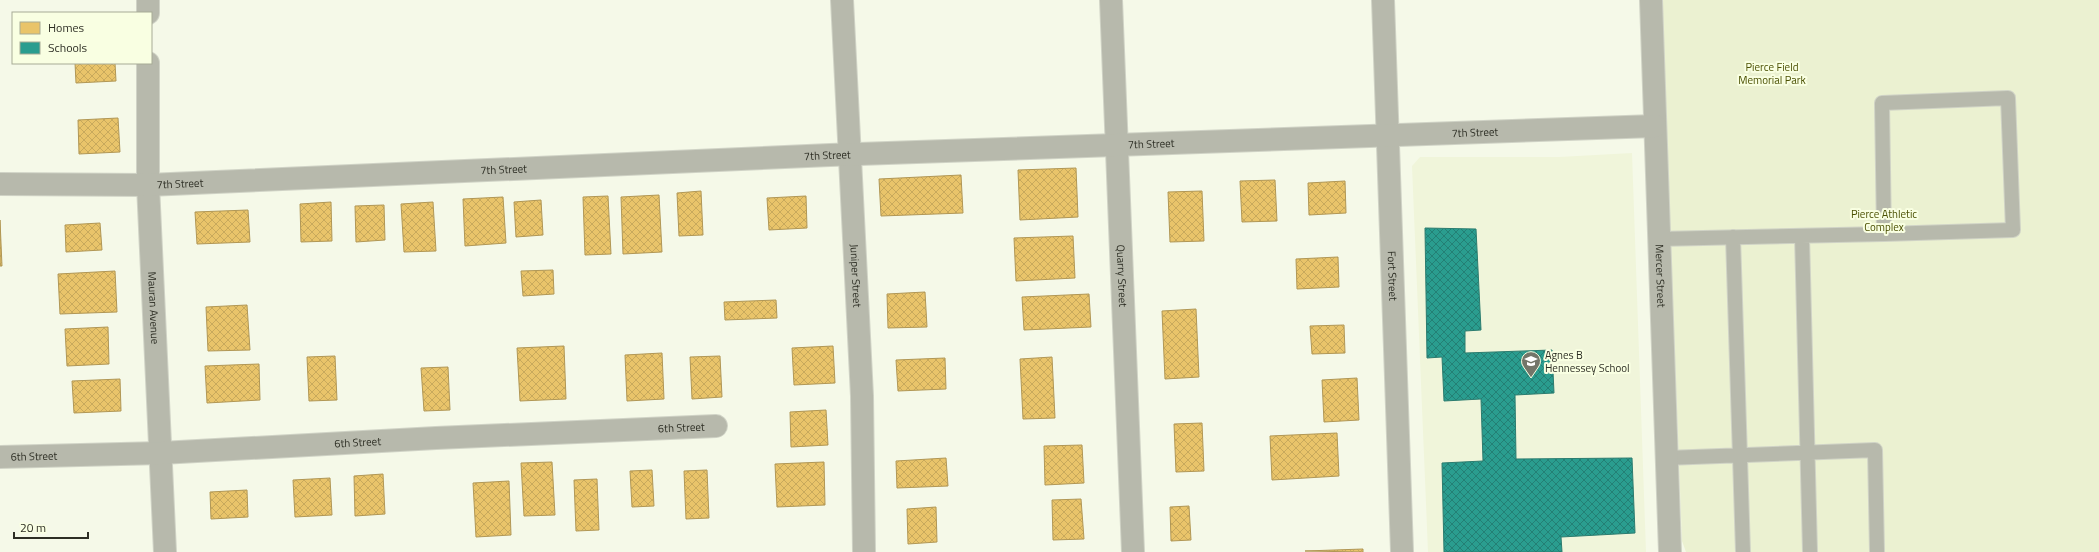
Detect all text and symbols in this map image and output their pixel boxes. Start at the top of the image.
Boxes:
legend [12,12,152,64]
text: Homes [48,18,84,37]
text: Schools [48,38,88,57]
park label: Pierce Field Memorial Park [1738,59,1806,88]
street label: 7th Street [1451,124,1499,141]
street label: 7th Street [1127,135,1175,153]
street label: 7th Street [804,146,851,164]
street label: 7th Street [480,160,528,178]
street label: 7th Street [156,175,204,193]
park label: Pierce Athletic Complex [1851,206,1917,235]
street label: Juniper Street [846,244,866,308]
street label: Quarry Street [1113,244,1131,307]
street label: Mercer Street [1651,244,1670,308]
street label: Fort Street [1384,251,1401,301]
street label: Mauran Avenue [144,271,163,345]
place label: Agnes B Hennessey School [1545,347,1630,376]
school or university icon: Agnes B Hennessey School [1520,350,1542,378]
street label: 6th Street [658,418,705,436]
street label: 6th Street [334,433,382,452]
street label: 6th Street [10,448,58,465]
scale bar [14,514,88,540]
text: 20 m [20,518,46,537]

